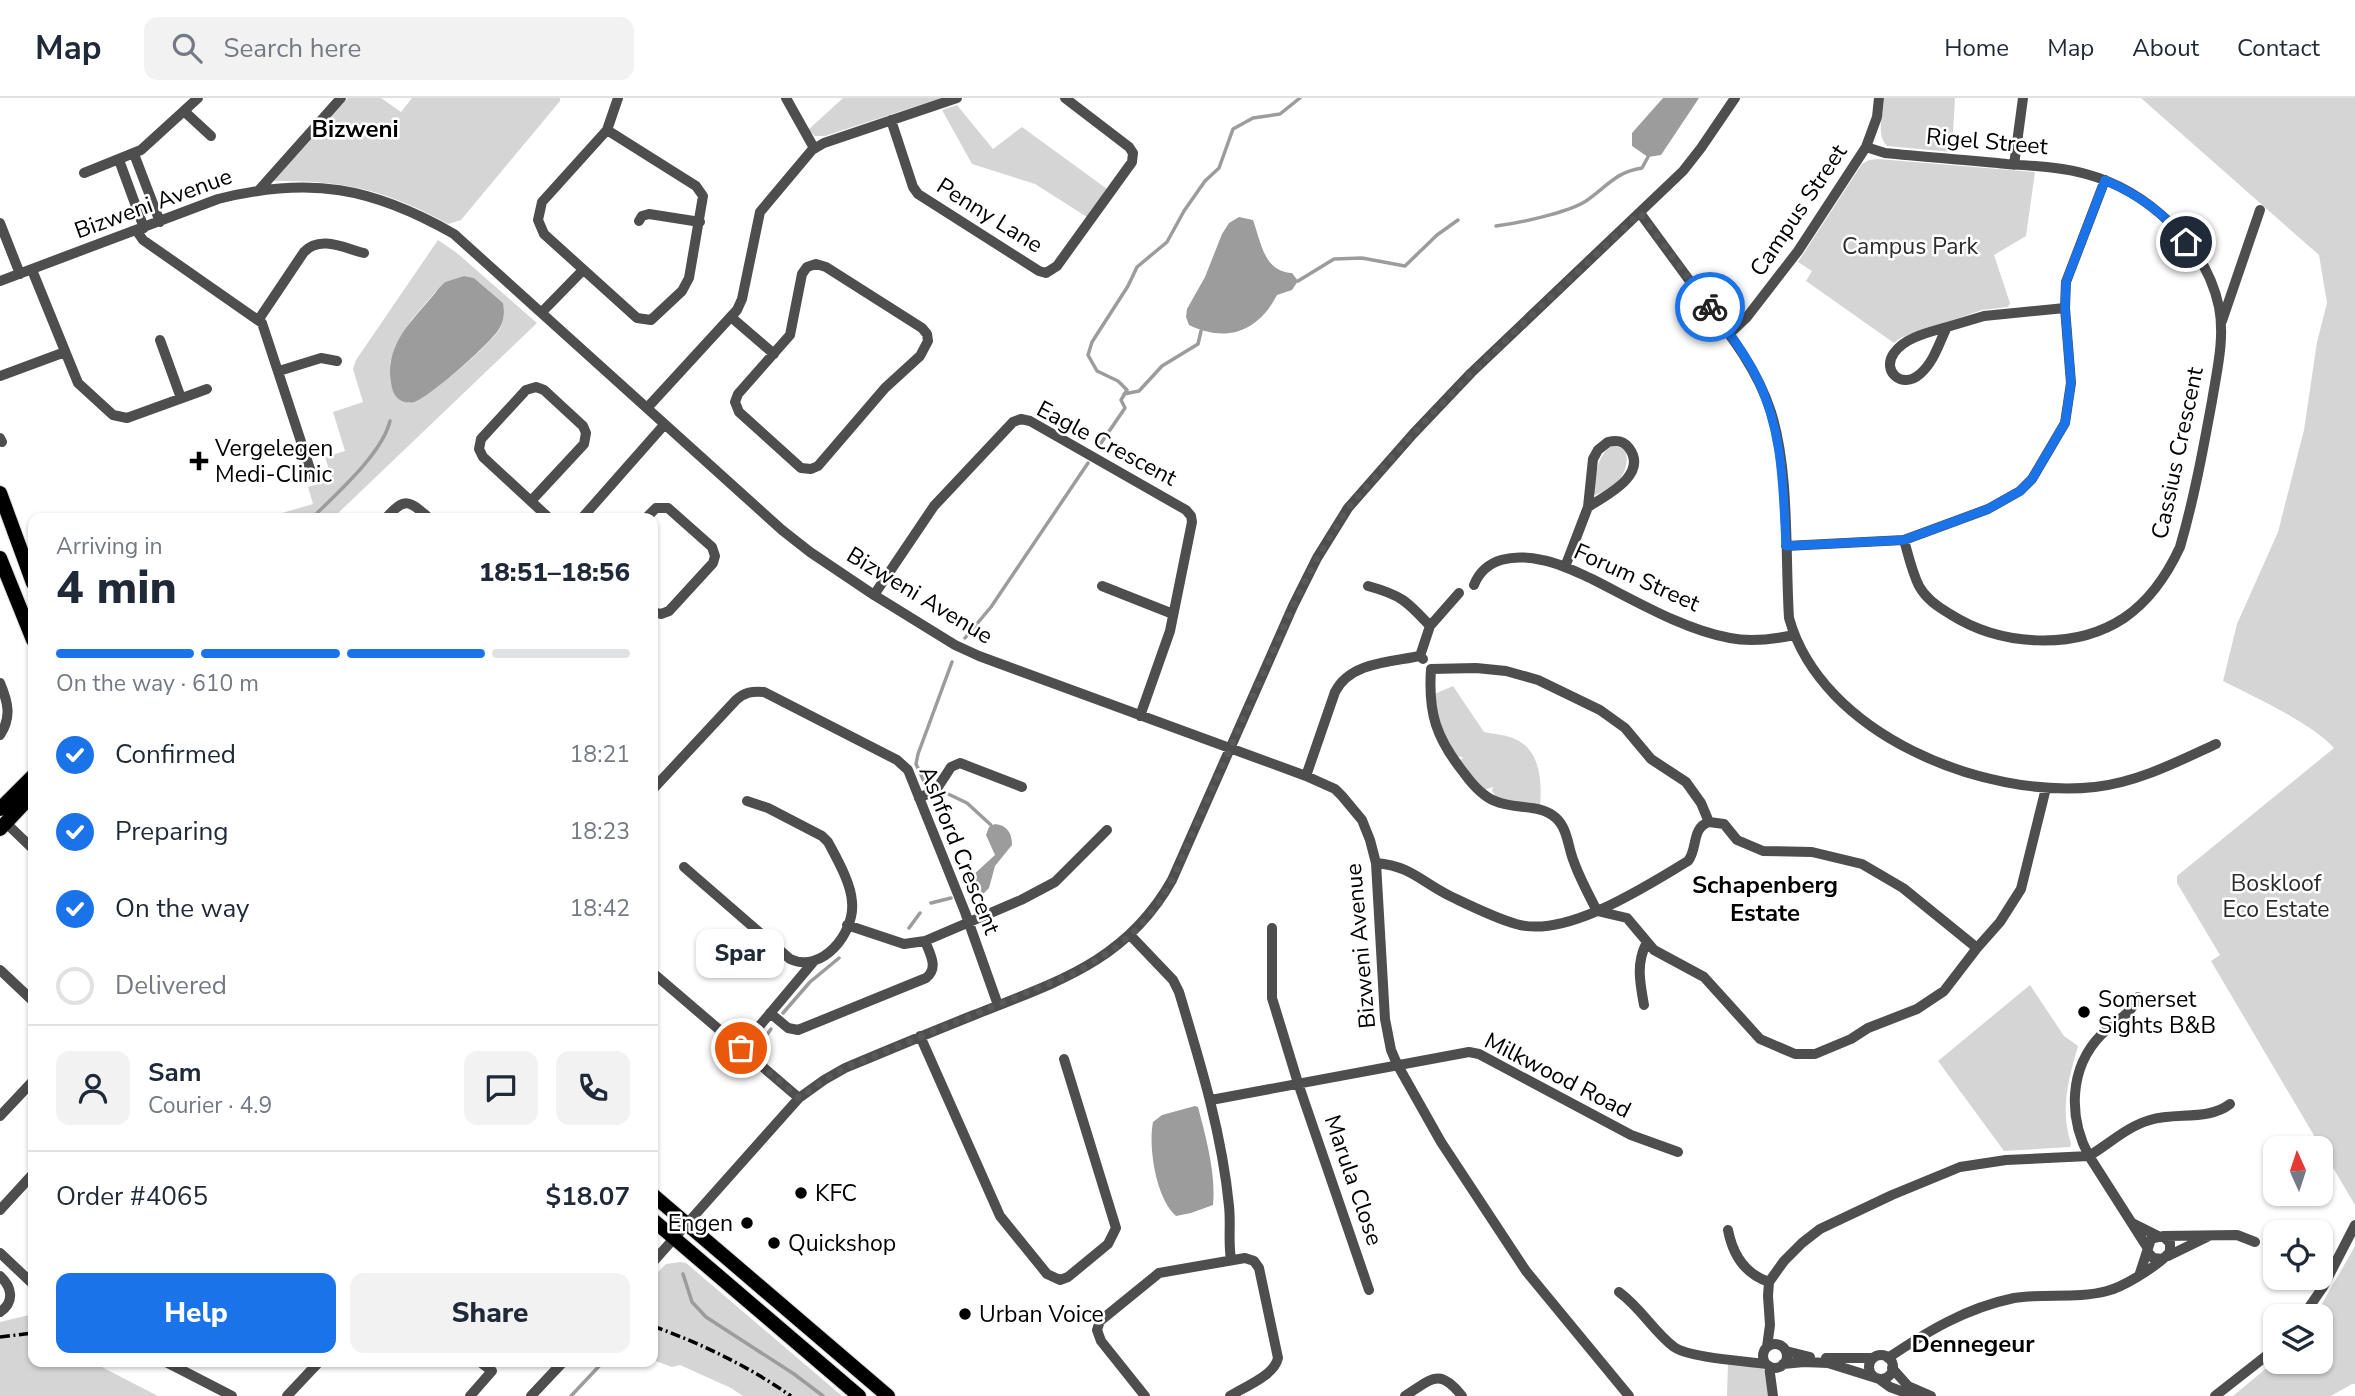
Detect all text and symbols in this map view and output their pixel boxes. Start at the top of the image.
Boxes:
search box [144,17,634,80]
text: Map [35,26,102,71]
icon: search [168,29,206,67]
text: Search here [224,31,361,66]
text: Home [1944,32,2009,64]
text: Map [2047,32,2094,64]
text: About [2132,32,2199,64]
text: Contact [2237,32,2320,64]
district label: Bizweni [311,113,399,145]
street label: Rigel Street [1925,121,2050,162]
street label: Campus Street [1743,137,1855,282]
street label: Bizweni Avenue [70,161,236,246]
street label: Penny Lane [931,170,1049,260]
pin [2156,212,2216,272]
icon: home [2167,223,2205,261]
park label: Campus Park [1842,231,1979,262]
courier [1675,272,1745,342]
icon: bike [1691,288,1729,326]
street label: Cassius Crescent [2144,363,2211,542]
street label: Eagle Crescent [1031,394,1183,494]
place label: Vergelegen Medi-Clinic [214,433,333,490]
marker: Vergelegen Medi-Clinic [189,451,209,471]
text: Arriving in [56,531,163,562]
street label: Forum Street [1569,536,1705,619]
street label: Bizweni Avenue [841,540,999,651]
text: 18:51–18:56 [479,555,630,590]
text: 4 min [56,556,177,619]
text: On the way · 610 m [56,668,259,699]
icon: check [56,736,94,774]
text: Confirmed [115,737,236,772]
text: 18:21 [570,739,630,770]
street label: Ashford Crescent [912,761,1008,940]
icon: check [56,813,94,851]
text: Preparing [115,814,228,849]
text: 18:23 [570,816,630,847]
street label: Bizweni Avenue [1338,862,1383,1030]
park label: Boskloof Eco Estate [2222,868,2330,925]
district label: Schapenberg Estate [1692,869,1838,929]
icon: check [56,890,94,928]
text: On the way [115,891,249,926]
text: 18:42 [570,893,630,924]
callout: Spar [697,929,785,978]
text: Spar [714,938,766,969]
text: Delivered [115,968,227,1003]
place label: Somerset Sights B&B [2098,984,2216,1041]
marker: Somerset Sights B&B [2076,1004,2092,1020]
pin [711,1018,771,1078]
street label: Milkwood Road [1479,1025,1636,1126]
icon: bag [722,1029,760,1067]
button: person [56,1051,130,1125]
button: chat [464,1051,538,1125]
button: phone [556,1051,630,1125]
text: Sam [148,1055,201,1090]
text: Courier · 4.9 [148,1090,272,1121]
street label: Marula Close [1317,1111,1390,1250]
north arrow [2263,1136,2333,1206]
map controls [2263,1136,2333,1374]
place label: KFC [815,1178,857,1209]
text: Order #4065 [56,1179,208,1214]
text: $18.07 [546,1179,630,1214]
marker: KFC [793,1185,809,1201]
place label: Engen [668,1208,733,1239]
marker: Engen [739,1215,755,1231]
button: locate [2263,1220,2333,1290]
place label: Quickshop [788,1228,896,1259]
marker: Quickshop [766,1235,782,1251]
button: Help [56,1273,336,1353]
button: Share [350,1273,630,1353]
place label: Urban Voice [979,1299,1104,1330]
button: layers [2263,1304,2333,1374]
marker: Urban Voice [957,1306,973,1322]
district label: Dennegeur [1911,1328,2035,1360]

